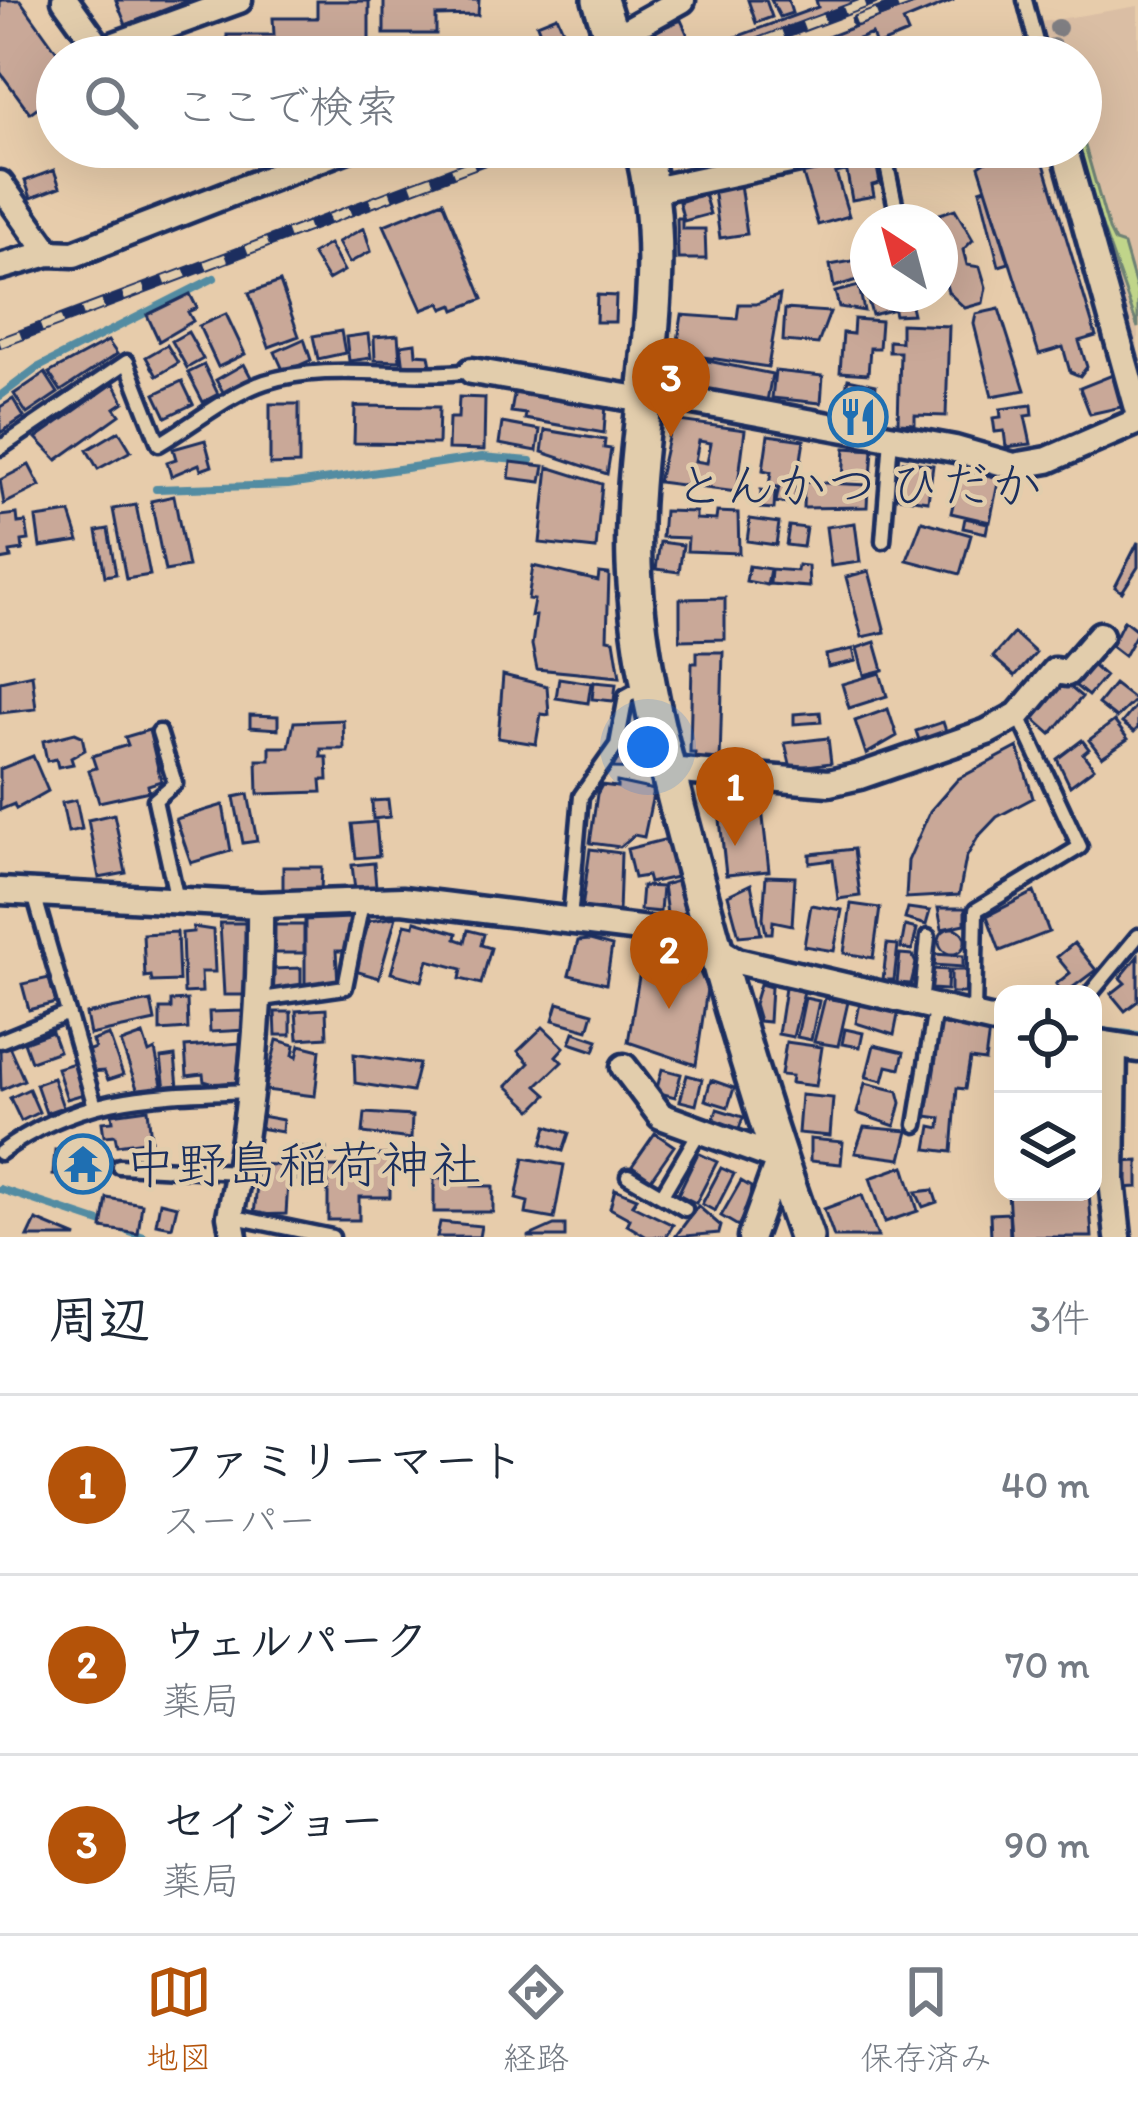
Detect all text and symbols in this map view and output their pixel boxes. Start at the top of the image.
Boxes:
search box [36,36,1102,168]
icon: search [78,69,144,135]
text: ここで検索 [174,79,399,133]
north arrow [850,204,958,312]
pin: 3 [632,338,710,437]
restaurant icon: とんかつ ひだか [827,386,889,448]
place label: とんかつ ひだか [674,455,1042,516]
your location [618,717,678,777]
pin: 1 [696,747,774,846]
pin: 2 [630,910,708,1009]
map controls [994,985,1102,1201]
button: locate [994,985,1102,1093]
button: layers [994,1093,1102,1201]
temple icon: 中野島稲荷神社 [52,1133,114,1195]
place label: 中野島稲荷神社 [125,1134,482,1195]
text: 周辺 [48,1289,150,1350]
text: 3件 [1030,1295,1090,1342]
text: ファミリーマート [162,1433,524,1487]
text: 1 [78,1461,96,1508]
text: 40 m [1001,1461,1090,1508]
text: スーパー [162,1497,316,1544]
text: ウェルパーク [162,1613,428,1667]
text: 2 [77,1641,97,1688]
text: 70 m [1005,1641,1090,1688]
text: 薬局 [162,1677,240,1724]
text: セイジョー [162,1793,384,1847]
text: 3 [76,1821,98,1868]
text: 90 m [1004,1821,1090,1868]
text: 薬局 [162,1857,240,1904]
tab: 地図 [146,1959,212,2079]
tab: 経路 [503,1959,569,2079]
tab: 保存済み [860,1959,992,2079]

